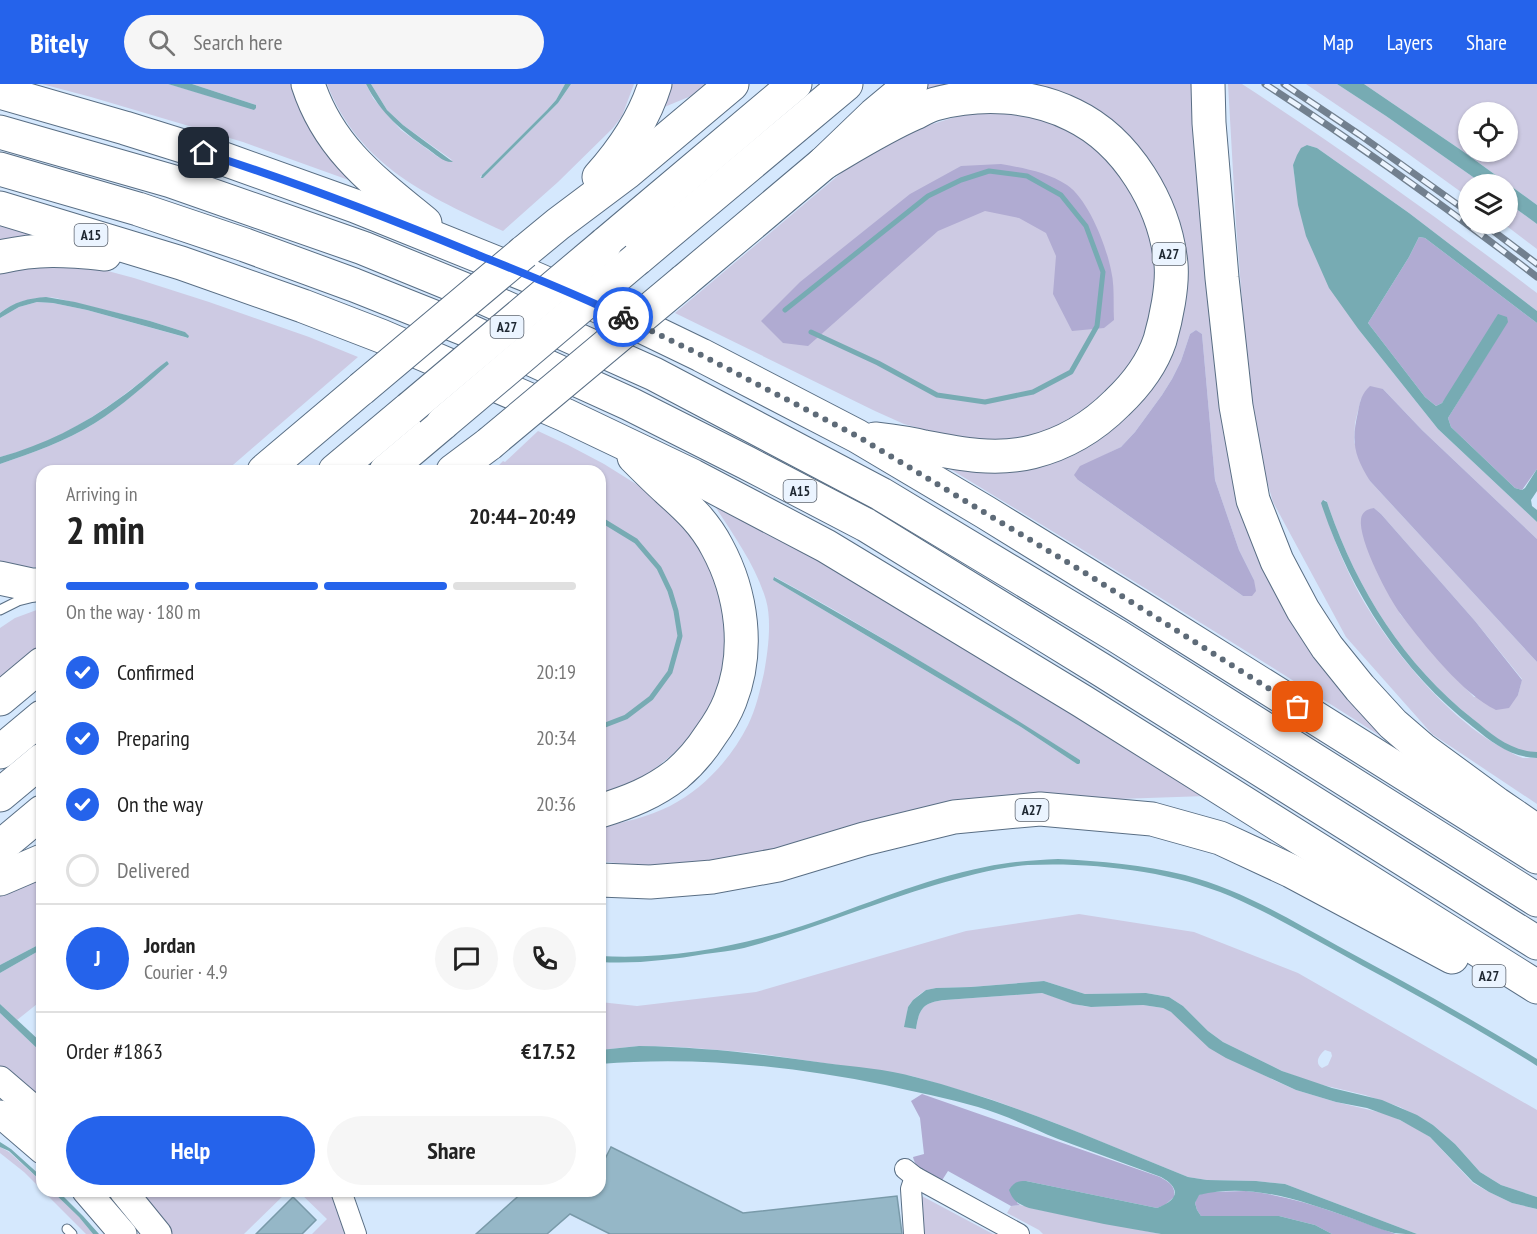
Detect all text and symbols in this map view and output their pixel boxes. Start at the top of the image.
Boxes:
search box [124,15,544,69]
text: Bitely [30,24,88,61]
icon: search [145,26,178,59]
text: Search here [193,28,283,56]
text: Map [1323,29,1354,56]
text: Layers [1387,29,1433,56]
text: Share [1466,29,1507,56]
map controls [1458,102,1518,234]
button: locate [1458,102,1518,162]
pin [178,127,229,178]
icon: home [187,136,220,169]
button: layers [1458,174,1518,234]
road number: A15 [74,224,107,246]
road number: A27 [1152,243,1186,265]
courier [593,287,653,347]
icon: bike [607,301,640,334]
road number: A27 [490,316,524,338]
road number: A15 [784,480,816,502]
text: Arriving in [66,481,138,507]
text: 20:44–20:49 [469,502,576,530]
text: 2 min [66,504,145,555]
text: On the way · 180 m [66,599,201,625]
icon: check [66,656,99,689]
text: Confirmed [117,658,194,686]
text: 20:19 [536,659,576,685]
pin [1272,681,1323,732]
icon: bag [1281,690,1314,723]
icon: check [66,722,99,755]
text: Preparing [117,724,190,752]
text: 20:34 [536,725,576,751]
icon: check [66,788,99,821]
text: On the way [117,790,203,818]
text: 20:36 [536,791,576,817]
road number: A27 [1016,799,1048,821]
text: Delivered [117,856,190,884]
button: chat [435,927,498,990]
button: phone [513,927,576,990]
text: Jordan [144,931,195,959]
text: J [94,944,101,972]
text: Courier · 4.9 [144,959,228,985]
road number: A27 [1472,965,1506,987]
text: Order #1863 [66,1037,163,1065]
text: €17.52 [521,1037,576,1065]
button: Help [66,1116,315,1185]
button: Share [327,1116,576,1185]

